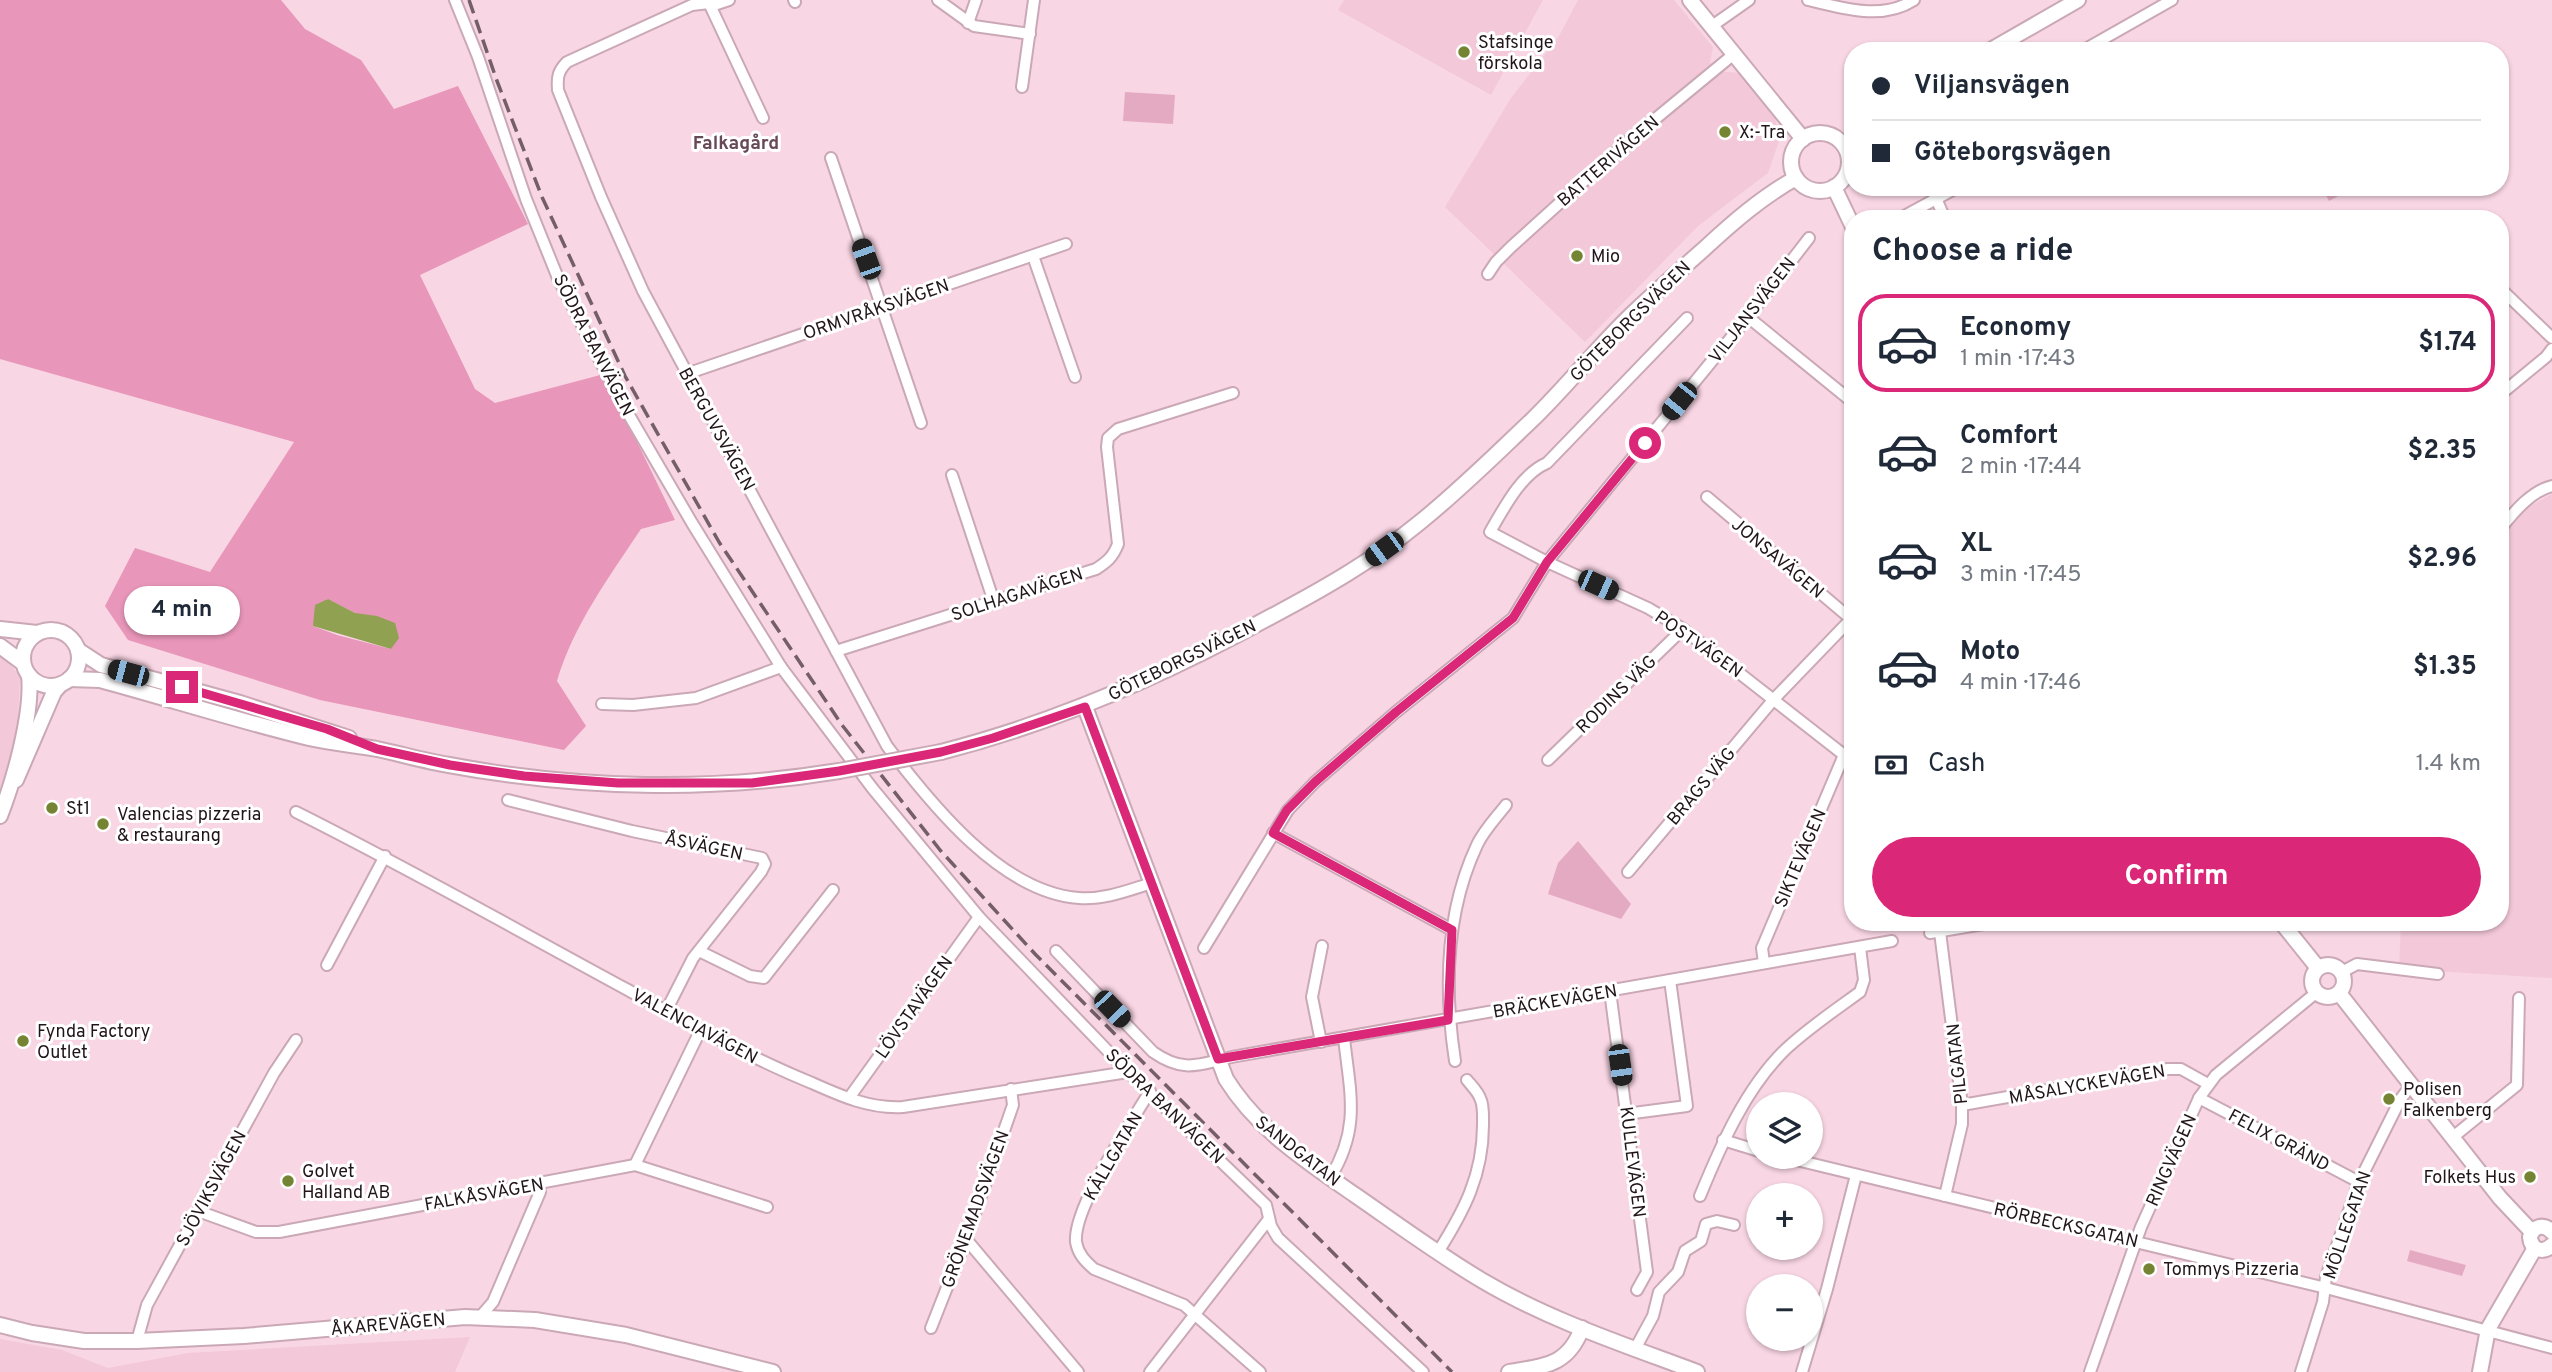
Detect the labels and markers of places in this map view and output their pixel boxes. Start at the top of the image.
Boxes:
place label: Stafsinge förskola [1478,32,1553,76]
marker: Stafsinge förskola [1456,44,1472,60]
place label: X:-Tra [1739,122,1785,145]
marker: X:-Tra [1717,124,1733,140]
place label: Mio [1591,246,1620,269]
marker: Mio [1569,248,1585,264]
place label: St1 [66,798,90,821]
marker: St1 [44,800,60,816]
place label: Valencias pizzeria & restaurang [117,804,261,848]
marker: Valencias pizzeria & restaurang [95,816,111,832]
place label: Fynda Factory Outlet [37,1021,150,1065]
marker: Fynda Factory Outlet [15,1033,31,1049]
place label: Polisen Falkenberg [2403,1079,2492,1123]
marker: Polisen Falkenberg [2381,1091,2397,1107]
place label: Golvet Halland AB [302,1161,390,1205]
place label: Folkets Hus [2424,1167,2516,1190]
marker: Folkets Hus [2522,1169,2538,1185]
marker: Golvet Halland AB [280,1173,296,1189]
place label: Tommys Pizzeria [2163,1259,2299,1282]
marker: Tommys Pizzeria [2141,1261,2157,1277]

